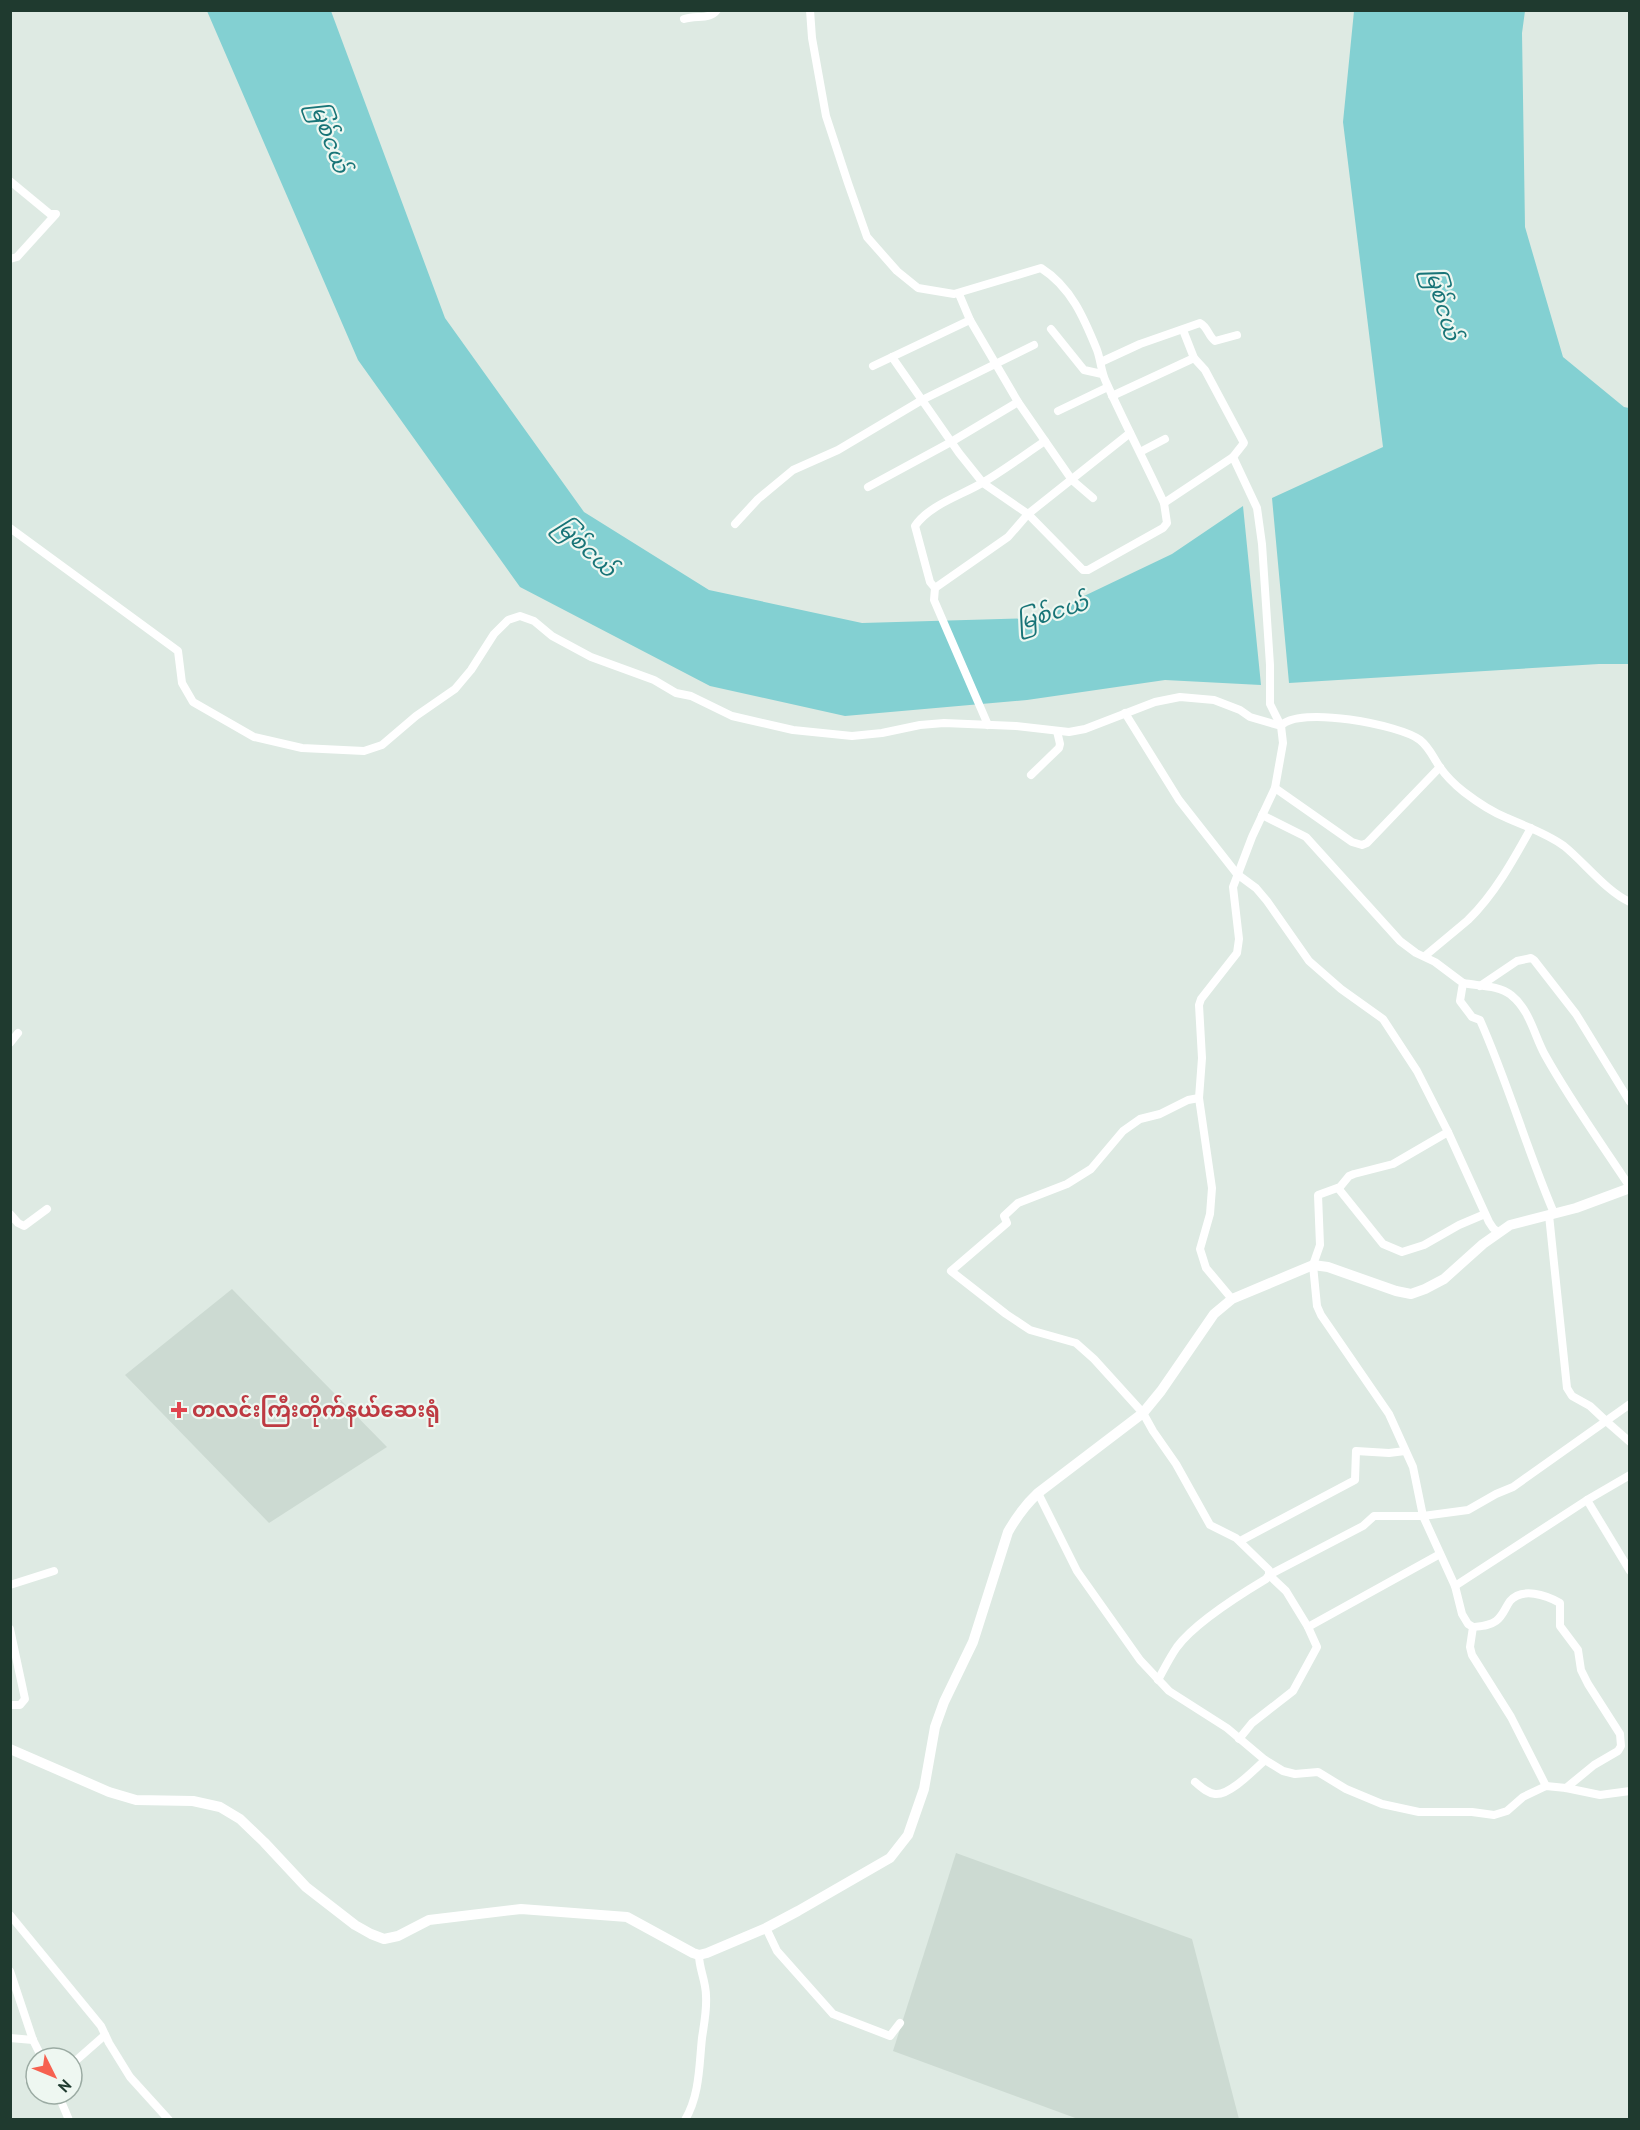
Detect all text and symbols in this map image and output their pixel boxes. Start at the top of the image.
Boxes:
water label: မြစ်ငယ် [300,97,357,180]
water label: မြစ်ငယ် [1415,264,1468,346]
water label: မြစ်ငယ် [546,511,624,588]
water label: မြစ်ငယ် [1012,586,1095,641]
place label: တလင်းကြီးတိုက်နယ်ဆေးရုံ [192,1394,440,1427]
marker: တလင်းကြီးတိုက်နယ်ဆေးရုံ [170,1401,188,1419]
north arrow [24,2046,84,2106]
text: N [54,2076,76,2097]

